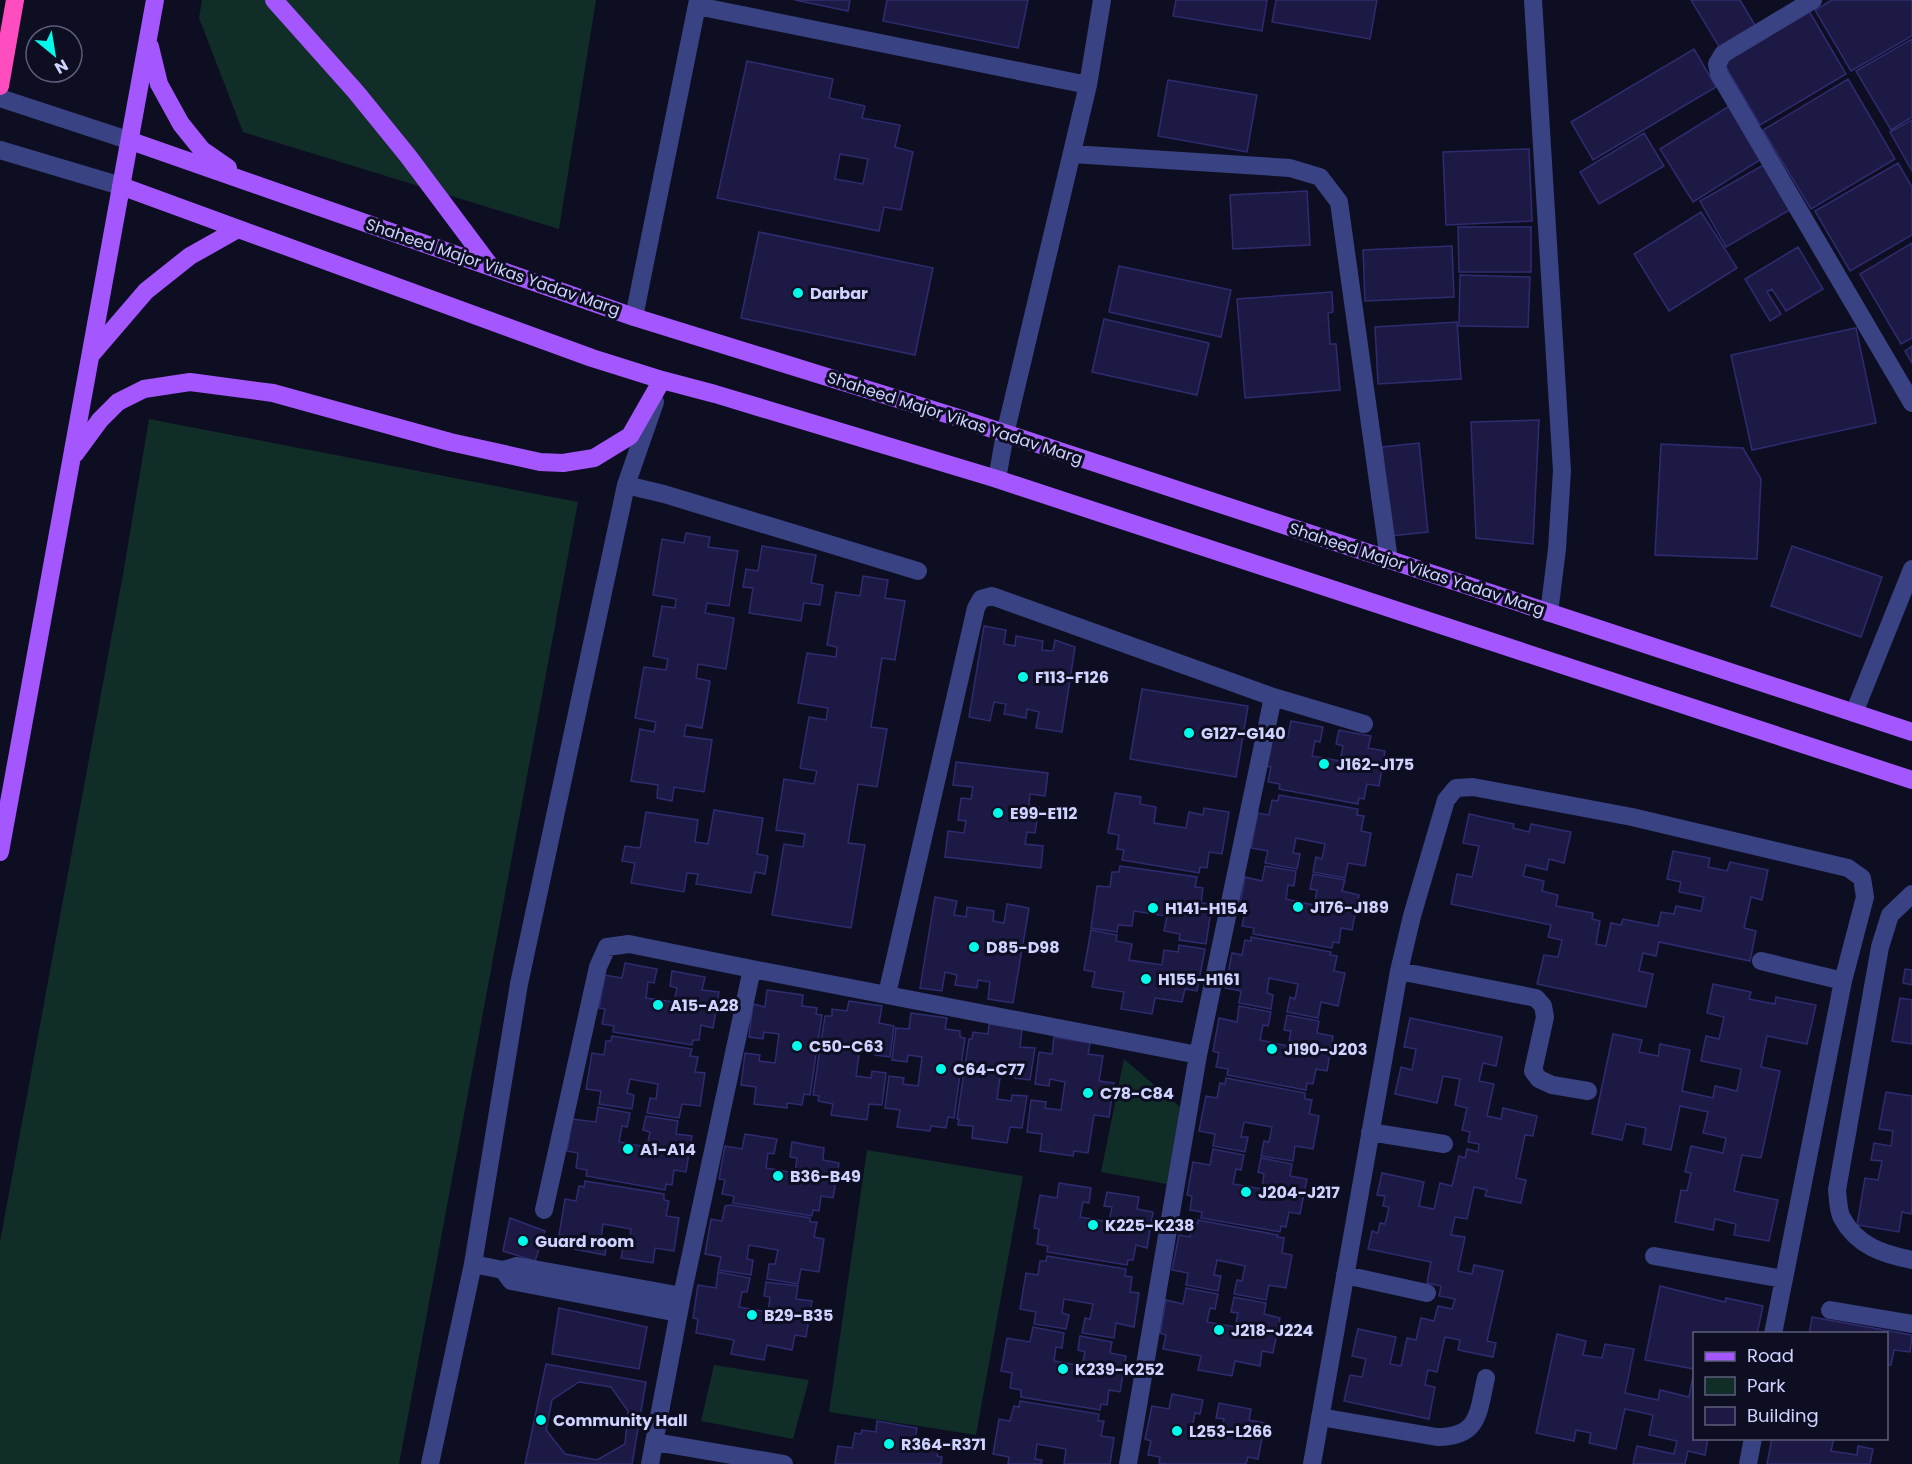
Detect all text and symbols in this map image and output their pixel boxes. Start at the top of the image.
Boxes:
north arrow [24,24,84,84]
text: N [50,54,72,80]
street label: Shaheed Major Vikas Yadav Marg [363,213,623,321]
place label: Darbar [810,282,868,305]
marker: Darbar [791,286,805,300]
street label: Shaheed Major Vikas Yadav Marg [824,366,1086,470]
street label: Shaheed Major Vikas Yadav Marg [1286,517,1548,621]
place label: F113-F126 [1035,666,1109,689]
marker: F113-F126 [1016,670,1030,684]
place label: G127-G140 [1201,722,1286,745]
marker: G127-G140 [1182,726,1196,740]
place label: J162-J175 [1336,753,1414,776]
marker: J162-J175 [1317,757,1331,771]
place label: E99-E112 [1010,802,1077,825]
marker: E99-E112 [991,806,1005,820]
place label: J176-J189 [1310,896,1389,919]
place label: H141-H154 [1165,897,1248,920]
marker: J176-J189 [1291,900,1305,914]
marker: H141-H154 [1146,901,1160,915]
place label: D85-D98 [986,936,1060,959]
marker: D85-D98 [967,940,981,954]
place label: H155-H161 [1158,968,1240,991]
marker: H155-H161 [1139,972,1153,986]
place label: A15-A28 [670,994,739,1017]
marker: A15-A28 [651,998,665,1012]
place label: C50-C63 [809,1035,883,1058]
place label: J190-J203 [1284,1038,1367,1061]
marker: C50-C63 [790,1039,804,1053]
marker: J190-J203 [1265,1042,1279,1056]
place label: C64-C77 [953,1058,1025,1081]
marker: C64-C77 [934,1062,948,1076]
place label: C78-C84 [1100,1082,1174,1105]
marker: C78-C84 [1081,1086,1095,1100]
place label: A1-A14 [640,1138,696,1161]
marker: A1-A14 [621,1142,635,1156]
place label: B36-B49 [790,1165,861,1188]
marker: B36-B49 [771,1169,785,1183]
place label: J204-J217 [1258,1181,1340,1204]
marker: J204-J217 [1239,1185,1253,1199]
place label: K225-K238 [1105,1214,1194,1237]
marker: K225-K238 [1086,1218,1100,1232]
place label: Guard room [535,1230,634,1253]
marker: Guard room [516,1234,530,1248]
place label: B29-B35 [764,1304,833,1327]
marker: B29-B35 [745,1308,759,1322]
place label: J218-J224 [1231,1319,1314,1342]
marker: J218-J224 [1212,1323,1226,1337]
legend [1693,1332,1888,1440]
text: Road [1747,1343,1794,1368]
place label: K239-K252 [1075,1358,1164,1381]
marker: K239-K252 [1056,1362,1070,1376]
text: Park [1747,1373,1786,1398]
text: Building [1747,1403,1819,1428]
place label: Community Hall [553,1409,688,1432]
marker: Community Hall [534,1413,548,1427]
place label: L253-L266 [1189,1420,1272,1443]
marker: L253-L266 [1170,1424,1184,1438]
place label: R364-R371 [901,1433,986,1456]
marker: R364-R371 [882,1437,896,1451]

